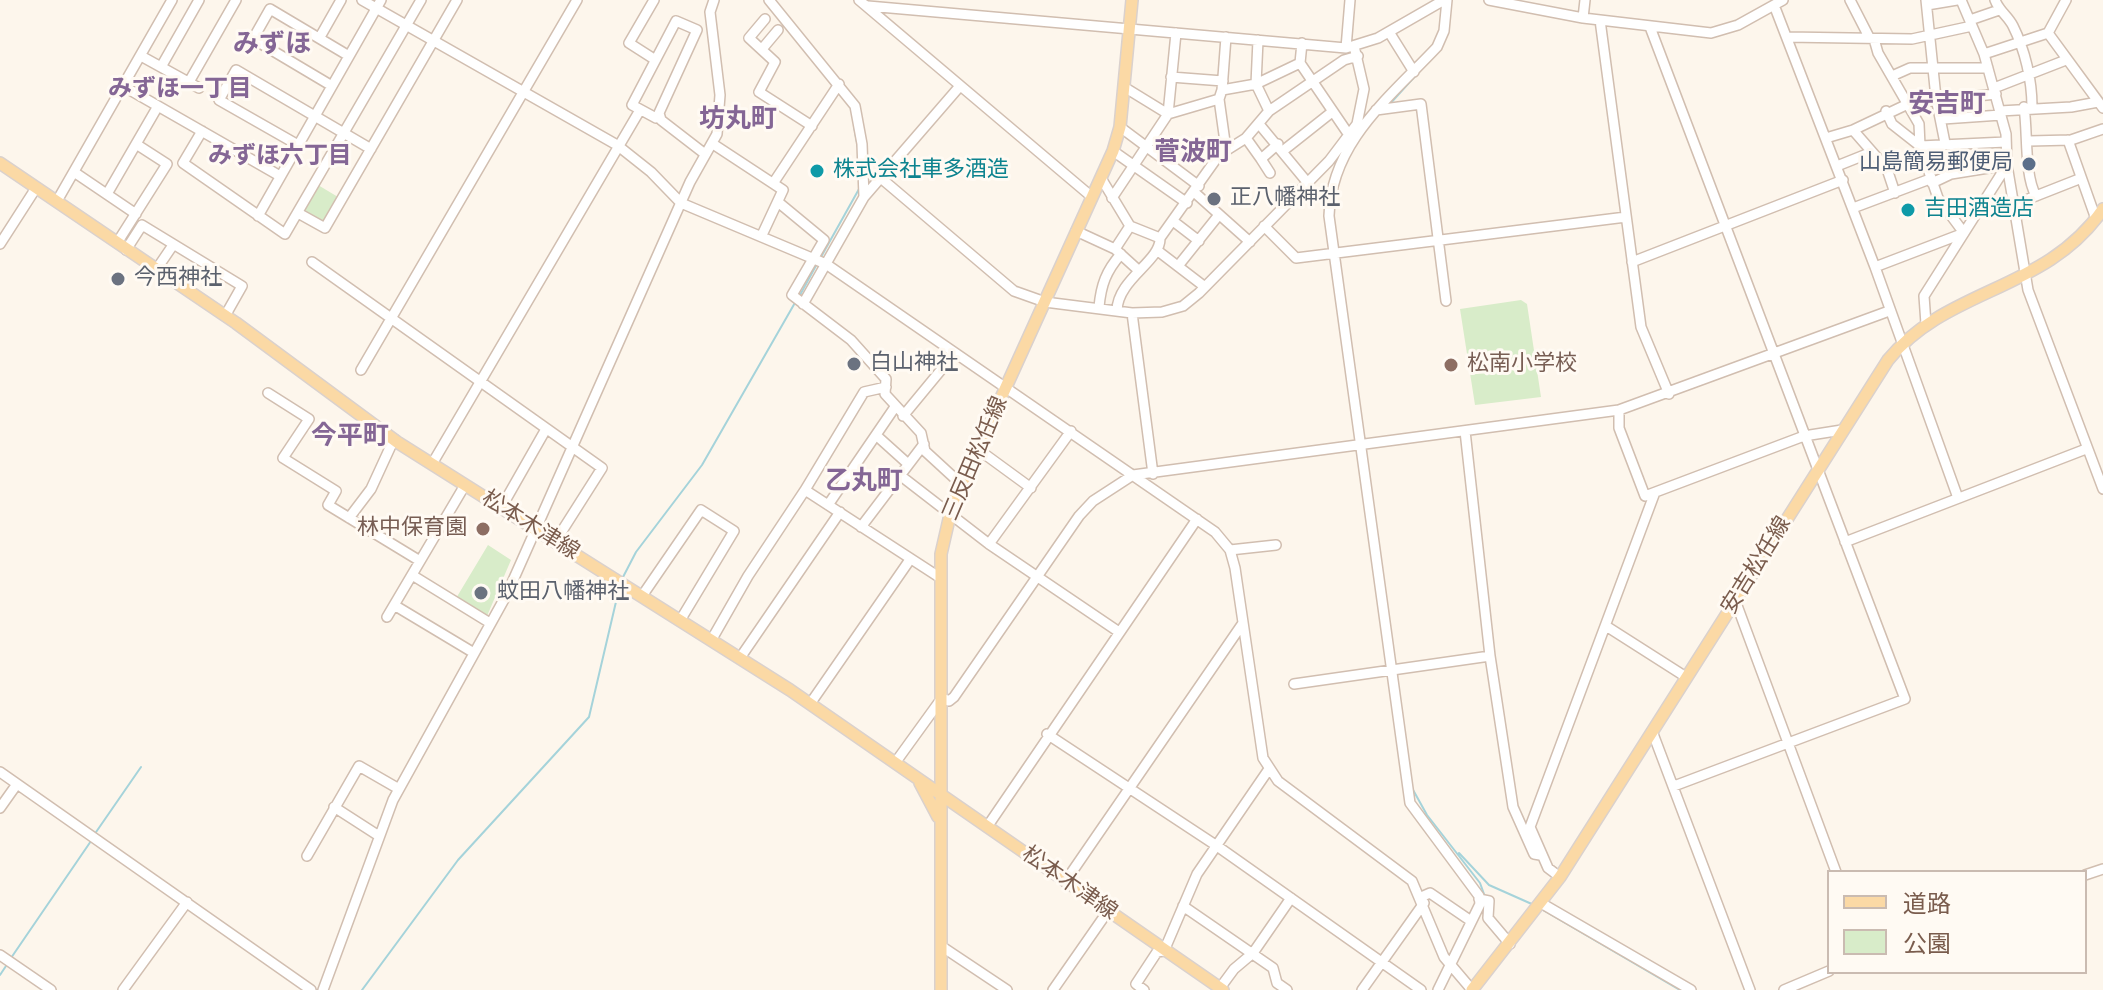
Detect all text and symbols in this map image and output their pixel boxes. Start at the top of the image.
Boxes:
district label: みずほ [233,30,311,62]
district label: みずほ一丁目 [108,76,252,104]
district label: 安吉町 [1908,90,1986,122]
district label: 坊丸町 [699,105,777,137]
district label: 菅波町 [1154,138,1232,170]
district label: みずほ六丁目 [208,143,352,171]
place label: 山島簡易郵便局 [1859,151,2013,177]
marker: 山島簡易郵便局 [2020,155,2038,173]
place label: 株式会社車多酒造 [833,158,1009,184]
marker: 株式会社車多酒造 [808,162,826,180]
place label: 正八幡神社 [1230,186,1340,212]
marker: 正八幡神社 [1205,190,1223,208]
place label: 吉田酒造店 [1924,197,2034,223]
marker: 吉田酒造店 [1899,201,1917,219]
place label: 今西神社 [134,266,222,292]
marker: 今西神社 [109,270,127,288]
place label: 白山神社 [870,351,958,377]
place label: 松南小学校 [1467,352,1577,378]
marker: 白山神社 [845,355,863,373]
marker: 松南小学校 [1442,356,1460,374]
street label: 三反田松任線 [938,393,1014,525]
district label: 今平町 [311,422,389,454]
district label: 乙丸町 [825,467,903,499]
street label: 松本木津線 [476,486,584,566]
street label: 安吉松任線 [1717,512,1797,620]
place label: 林中保育園 [357,516,467,542]
marker: 林中保育園 [474,520,492,538]
place label: 蚊田八幡神社 [497,580,629,606]
marker: 蚊田八幡神社 [472,584,490,602]
street label: 松本木津線 [1016,842,1122,926]
legend [1827,870,2087,974]
text: 道路 [1903,885,1951,921]
text: 公園 [1903,925,1951,961]

